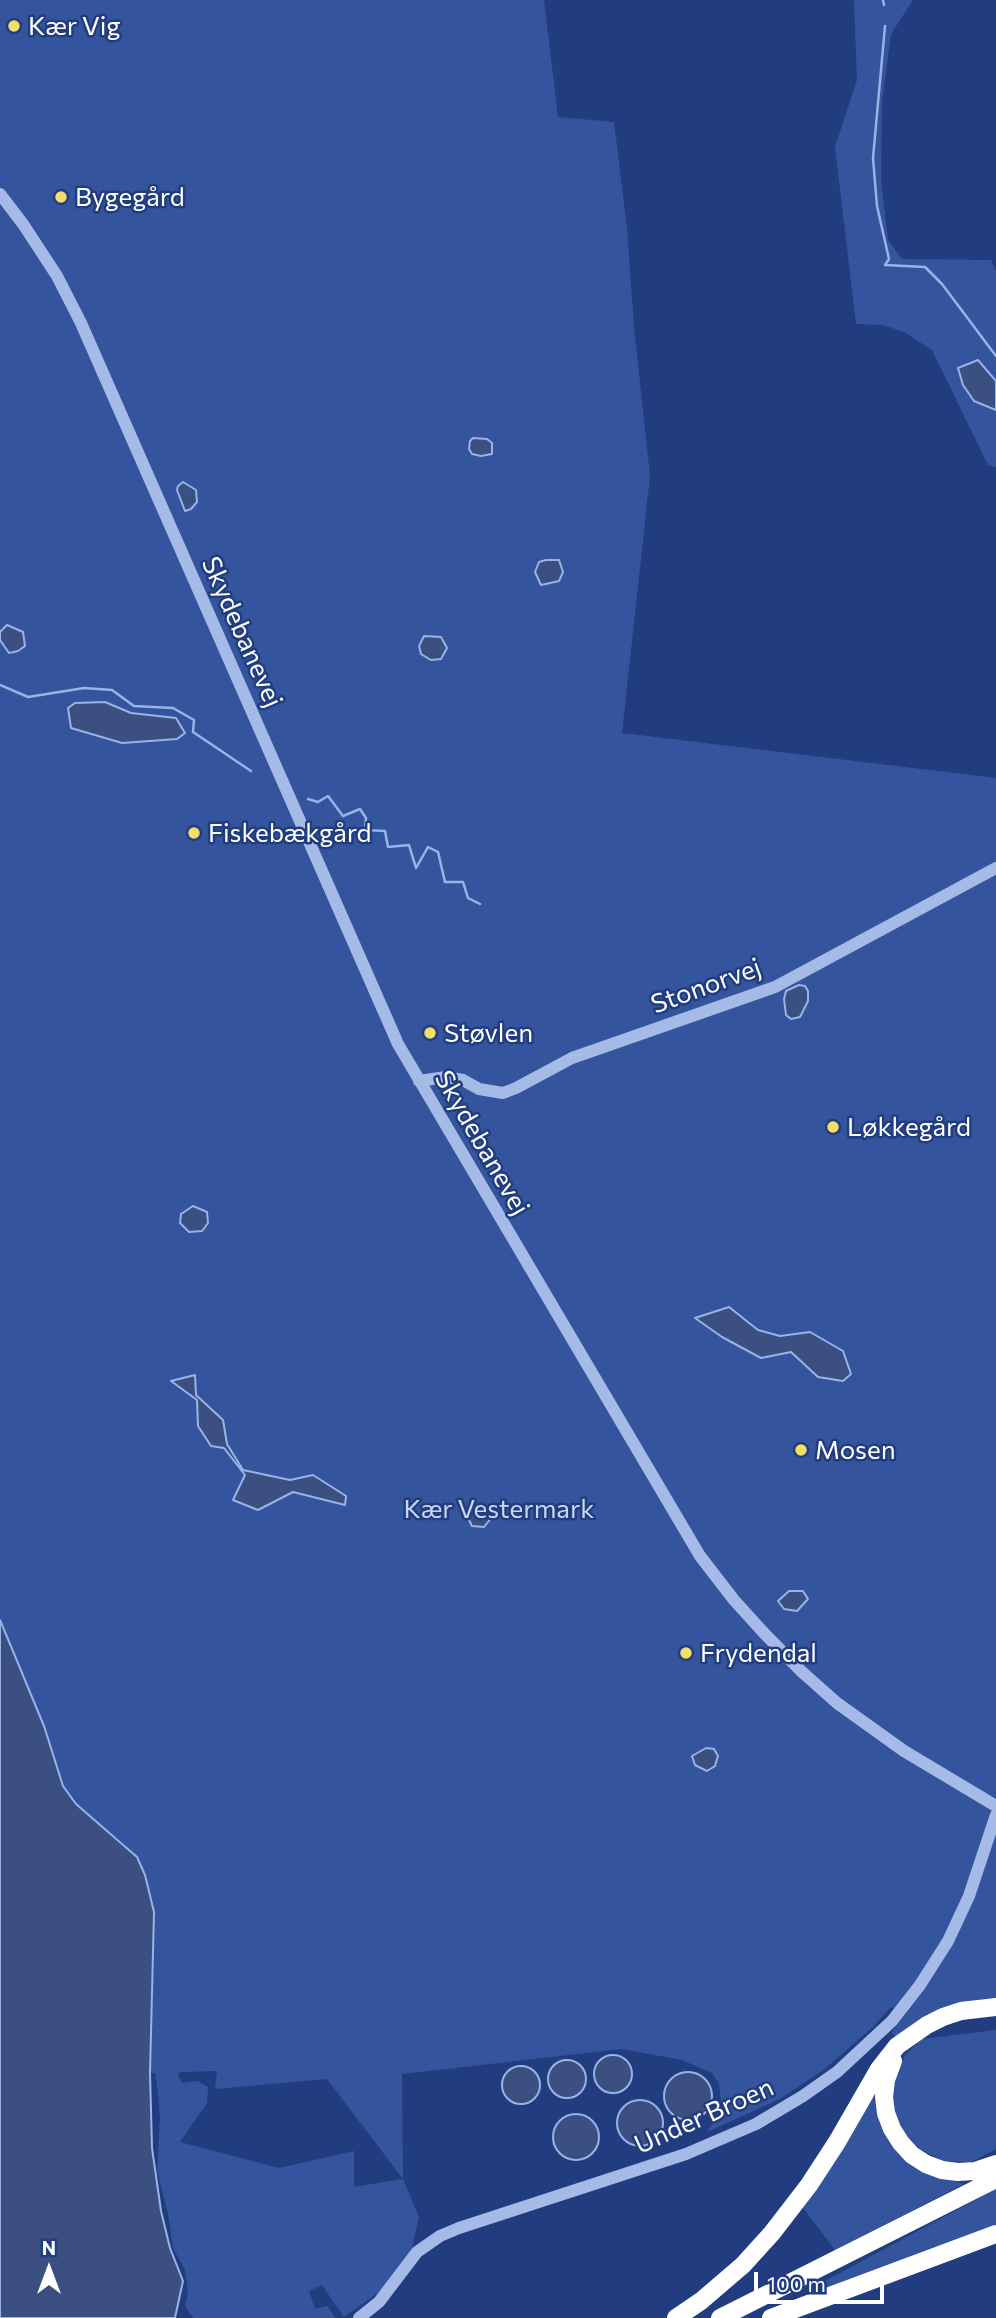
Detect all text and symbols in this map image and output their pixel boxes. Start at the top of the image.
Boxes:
place label: Kær Vig [28,10,121,42]
marker: Kær Vig [6,18,22,34]
place label: Bygegård [75,181,185,213]
marker: Bygegård [53,189,69,205]
street label: Skydebanevej [195,552,289,712]
place label: Fiskebækgård [208,817,372,849]
marker: Fiskebækgård [186,825,202,841]
street label: Stonorvej [647,952,765,1020]
place label: Støvlen [444,1017,533,1049]
marker: Støvlen [422,1025,438,1041]
street label: Skydebanevej [428,1065,536,1221]
place label: Løkkegård [847,1111,971,1143]
marker: Løkkegård [825,1119,841,1135]
place label: Mosen [815,1434,896,1466]
marker: Mosen [793,1442,809,1458]
park label: Kær Vestermark [404,1493,594,1525]
place label: Frydendal [700,1637,817,1669]
marker: Frydendal [678,1645,694,1661]
street label: Under Broen [630,2071,778,2161]
north arrow [14,2234,84,2304]
text: N [42,2236,56,2259]
scale bar [758,2258,888,2302]
text: 100 m [767,2271,826,2296]

